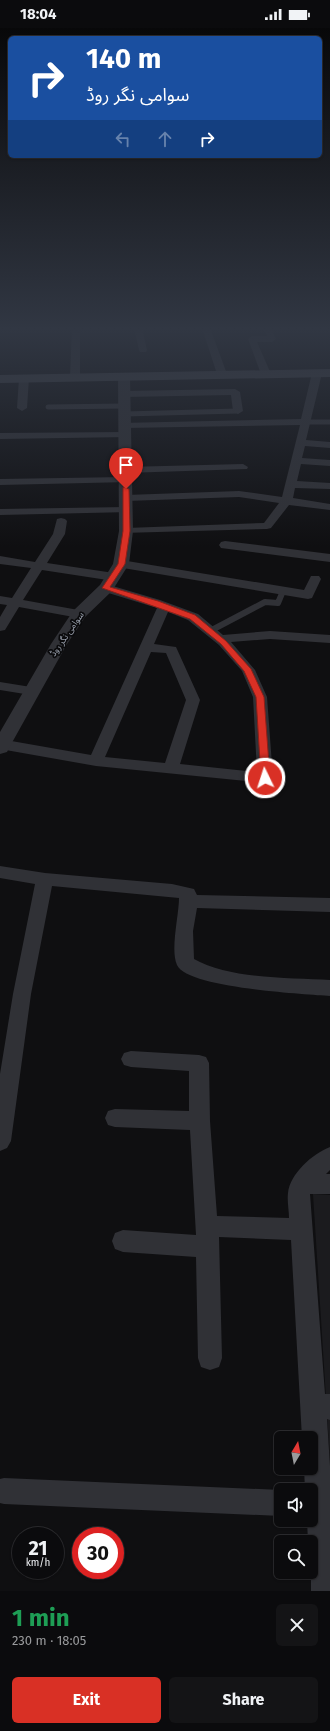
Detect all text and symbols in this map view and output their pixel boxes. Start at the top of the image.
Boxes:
text: 18:04 [20,5,57,23]
text: 140 m [86,42,162,75]
icon: right [20,52,72,104]
text: سوامی نگر روڈ [86,84,189,106]
icon: left [112,128,134,150]
icon: ahead [154,128,176,150]
icon: right [196,128,218,150]
pin [109,448,143,489]
icon: arrive [115,454,137,476]
street label: سوامی نگر روڈ [48,610,87,659]
position arrow [244,757,286,799]
north arrow [274,1431,318,1475]
map controls [274,1431,318,1579]
button: sound [274,1483,318,1527]
speed limit sign: 30 [72,1527,124,1579]
button: search [274,1535,318,1579]
text: 21 [28,1536,48,1560]
text: km/h [26,1557,50,1569]
text: 1 min [12,1604,70,1632]
button: close [276,1604,318,1646]
text: 230 m · 18:05 [12,1633,86,1648]
button: Exit [12,1677,161,1723]
button: Share [169,1677,318,1723]

